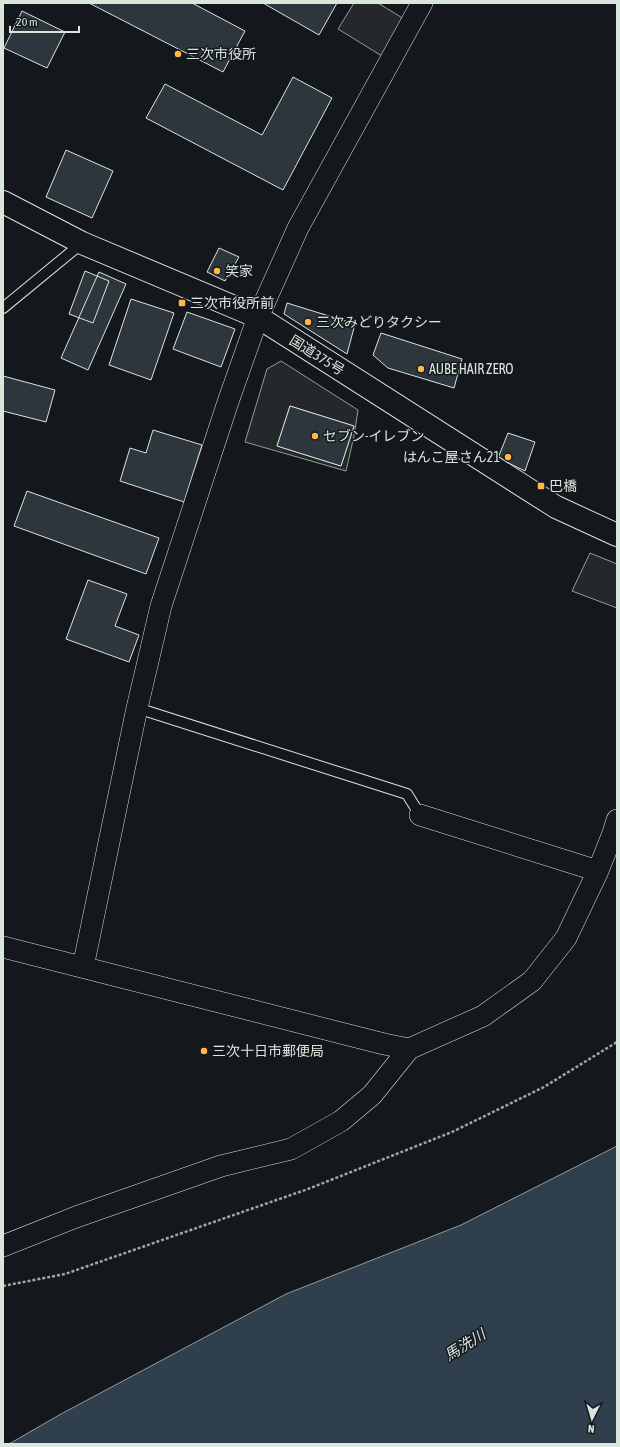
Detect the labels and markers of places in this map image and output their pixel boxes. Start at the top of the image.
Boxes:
place label: 三次市役所 [186,46,256,62]
marker: 三次市役所 [173,49,183,59]
place label: 笑家 [225,263,253,279]
marker: 笑家 [212,266,222,276]
place label: 三次市役所前 [190,295,274,311]
marker: 三次市役所前 [177,298,187,308]
place label: 三次みどりタクシー [316,314,442,330]
marker: 三次みどりタクシー [303,317,313,327]
place label: AUBE HAIR ZERO [429,361,513,377]
marker: AUBE HAIR ZERO [416,364,426,374]
place label: セブン-イレブン [323,428,425,444]
marker: セブン-イレブン [310,431,320,441]
place label: はんこ屋さん21 [403,449,500,465]
marker: はんこ屋さん21 [503,452,513,462]
place label: 巴橋 [549,478,577,494]
marker: 巴橋 [536,481,546,491]
place label: 三次十日市郵便局 [212,1043,324,1059]
marker: 三次十日市郵便局 [199,1046,209,1056]

